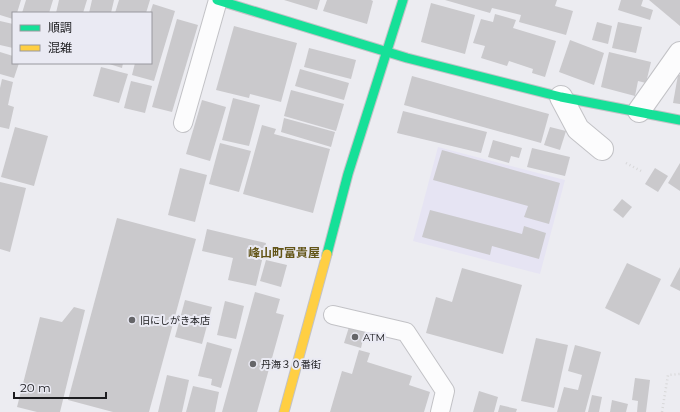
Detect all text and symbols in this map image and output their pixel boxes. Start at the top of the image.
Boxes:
legend [12,12,152,64]
text: 順調 [48,20,72,35]
text: 混雑 [48,40,72,55]
district label: 峰山町富貴屋 [248,245,320,260]
place label: 旧にしがき本店 [140,314,210,327]
marker: 旧にしがき本店 [127,315,137,325]
place label: ATM [363,331,385,344]
marker: ATM [350,332,360,342]
place label: 丹海３０番街 [261,358,321,371]
marker: 丹海３０番街 [248,359,258,369]
scale bar [14,374,106,400]
text: 20 m [20,380,51,395]

